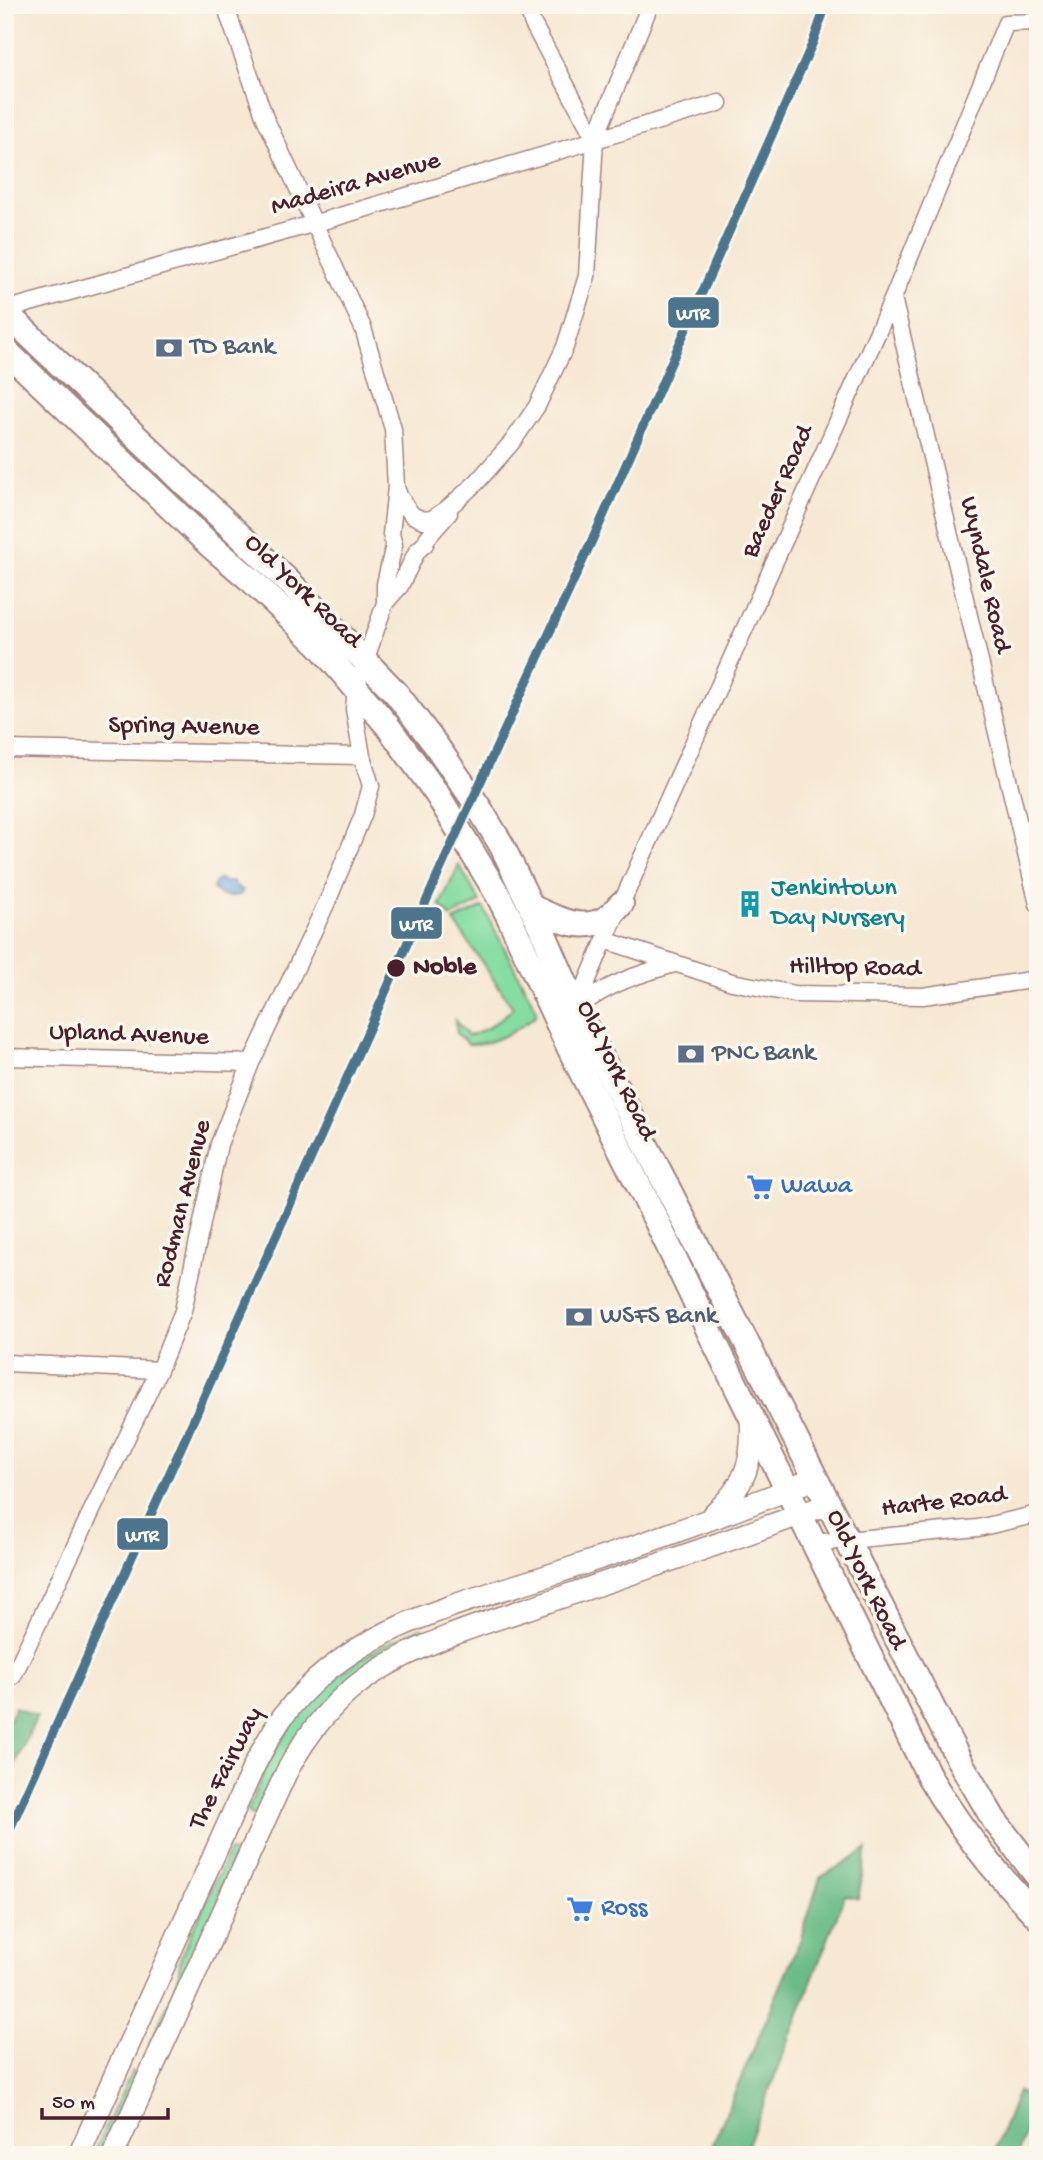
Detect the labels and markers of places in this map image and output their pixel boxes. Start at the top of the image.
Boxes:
bank icon: TD Bank [154,333,184,363]
place label: TD Bank [188,333,277,364]
place label: Jenkintown Day Nursery [769,874,905,935]
building icon: Jenkintown Day Nursery [735,889,765,919]
place label: Noble [413,953,478,984]
marker: Noble [385,957,407,979]
bank icon: PNC Bank [676,1039,706,1069]
place label: PNC Bank [711,1039,818,1070]
supermarket icon: Wawa [745,1172,775,1202]
place label: Wawa [781,1172,854,1203]
bank icon: WSFS Bank [564,1302,594,1332]
place label: WSFS Bank [600,1302,720,1333]
supermarket icon: Ross [565,1894,595,1924]
place label: Ross [601,1894,649,1925]

